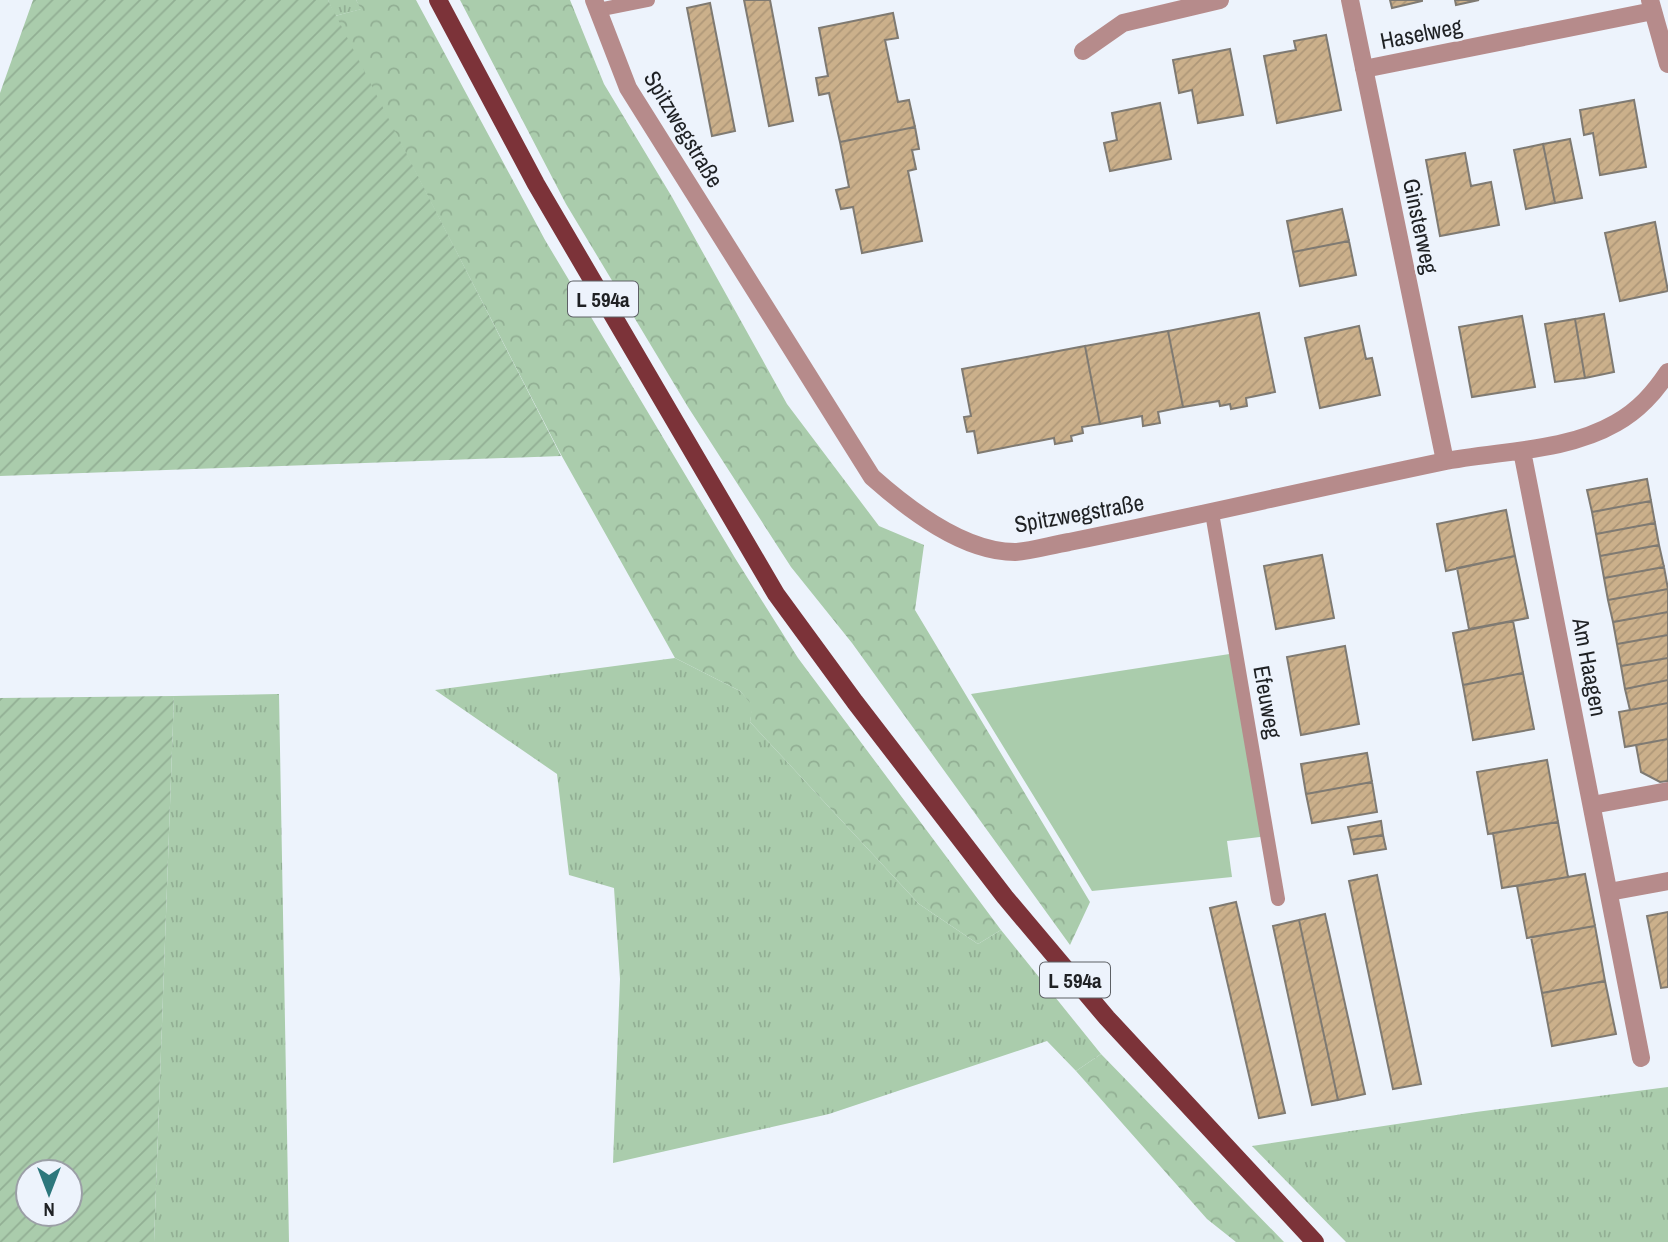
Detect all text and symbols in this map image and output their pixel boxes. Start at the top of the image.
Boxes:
street label: Haselweg [1377,10,1465,56]
street label: Spitzwegstraße [637,65,731,193]
street label: Ginsterweg [1396,176,1446,277]
road number: L 594a [568,282,638,316]
street label: Spitzwegstraße [1012,486,1146,540]
street label: Am Haagen [1565,614,1615,719]
street label: Efeuweg [1246,663,1290,741]
road number: L 594a [1040,962,1110,998]
north arrow [14,1158,84,1228]
text: N [43,1197,55,1223]

